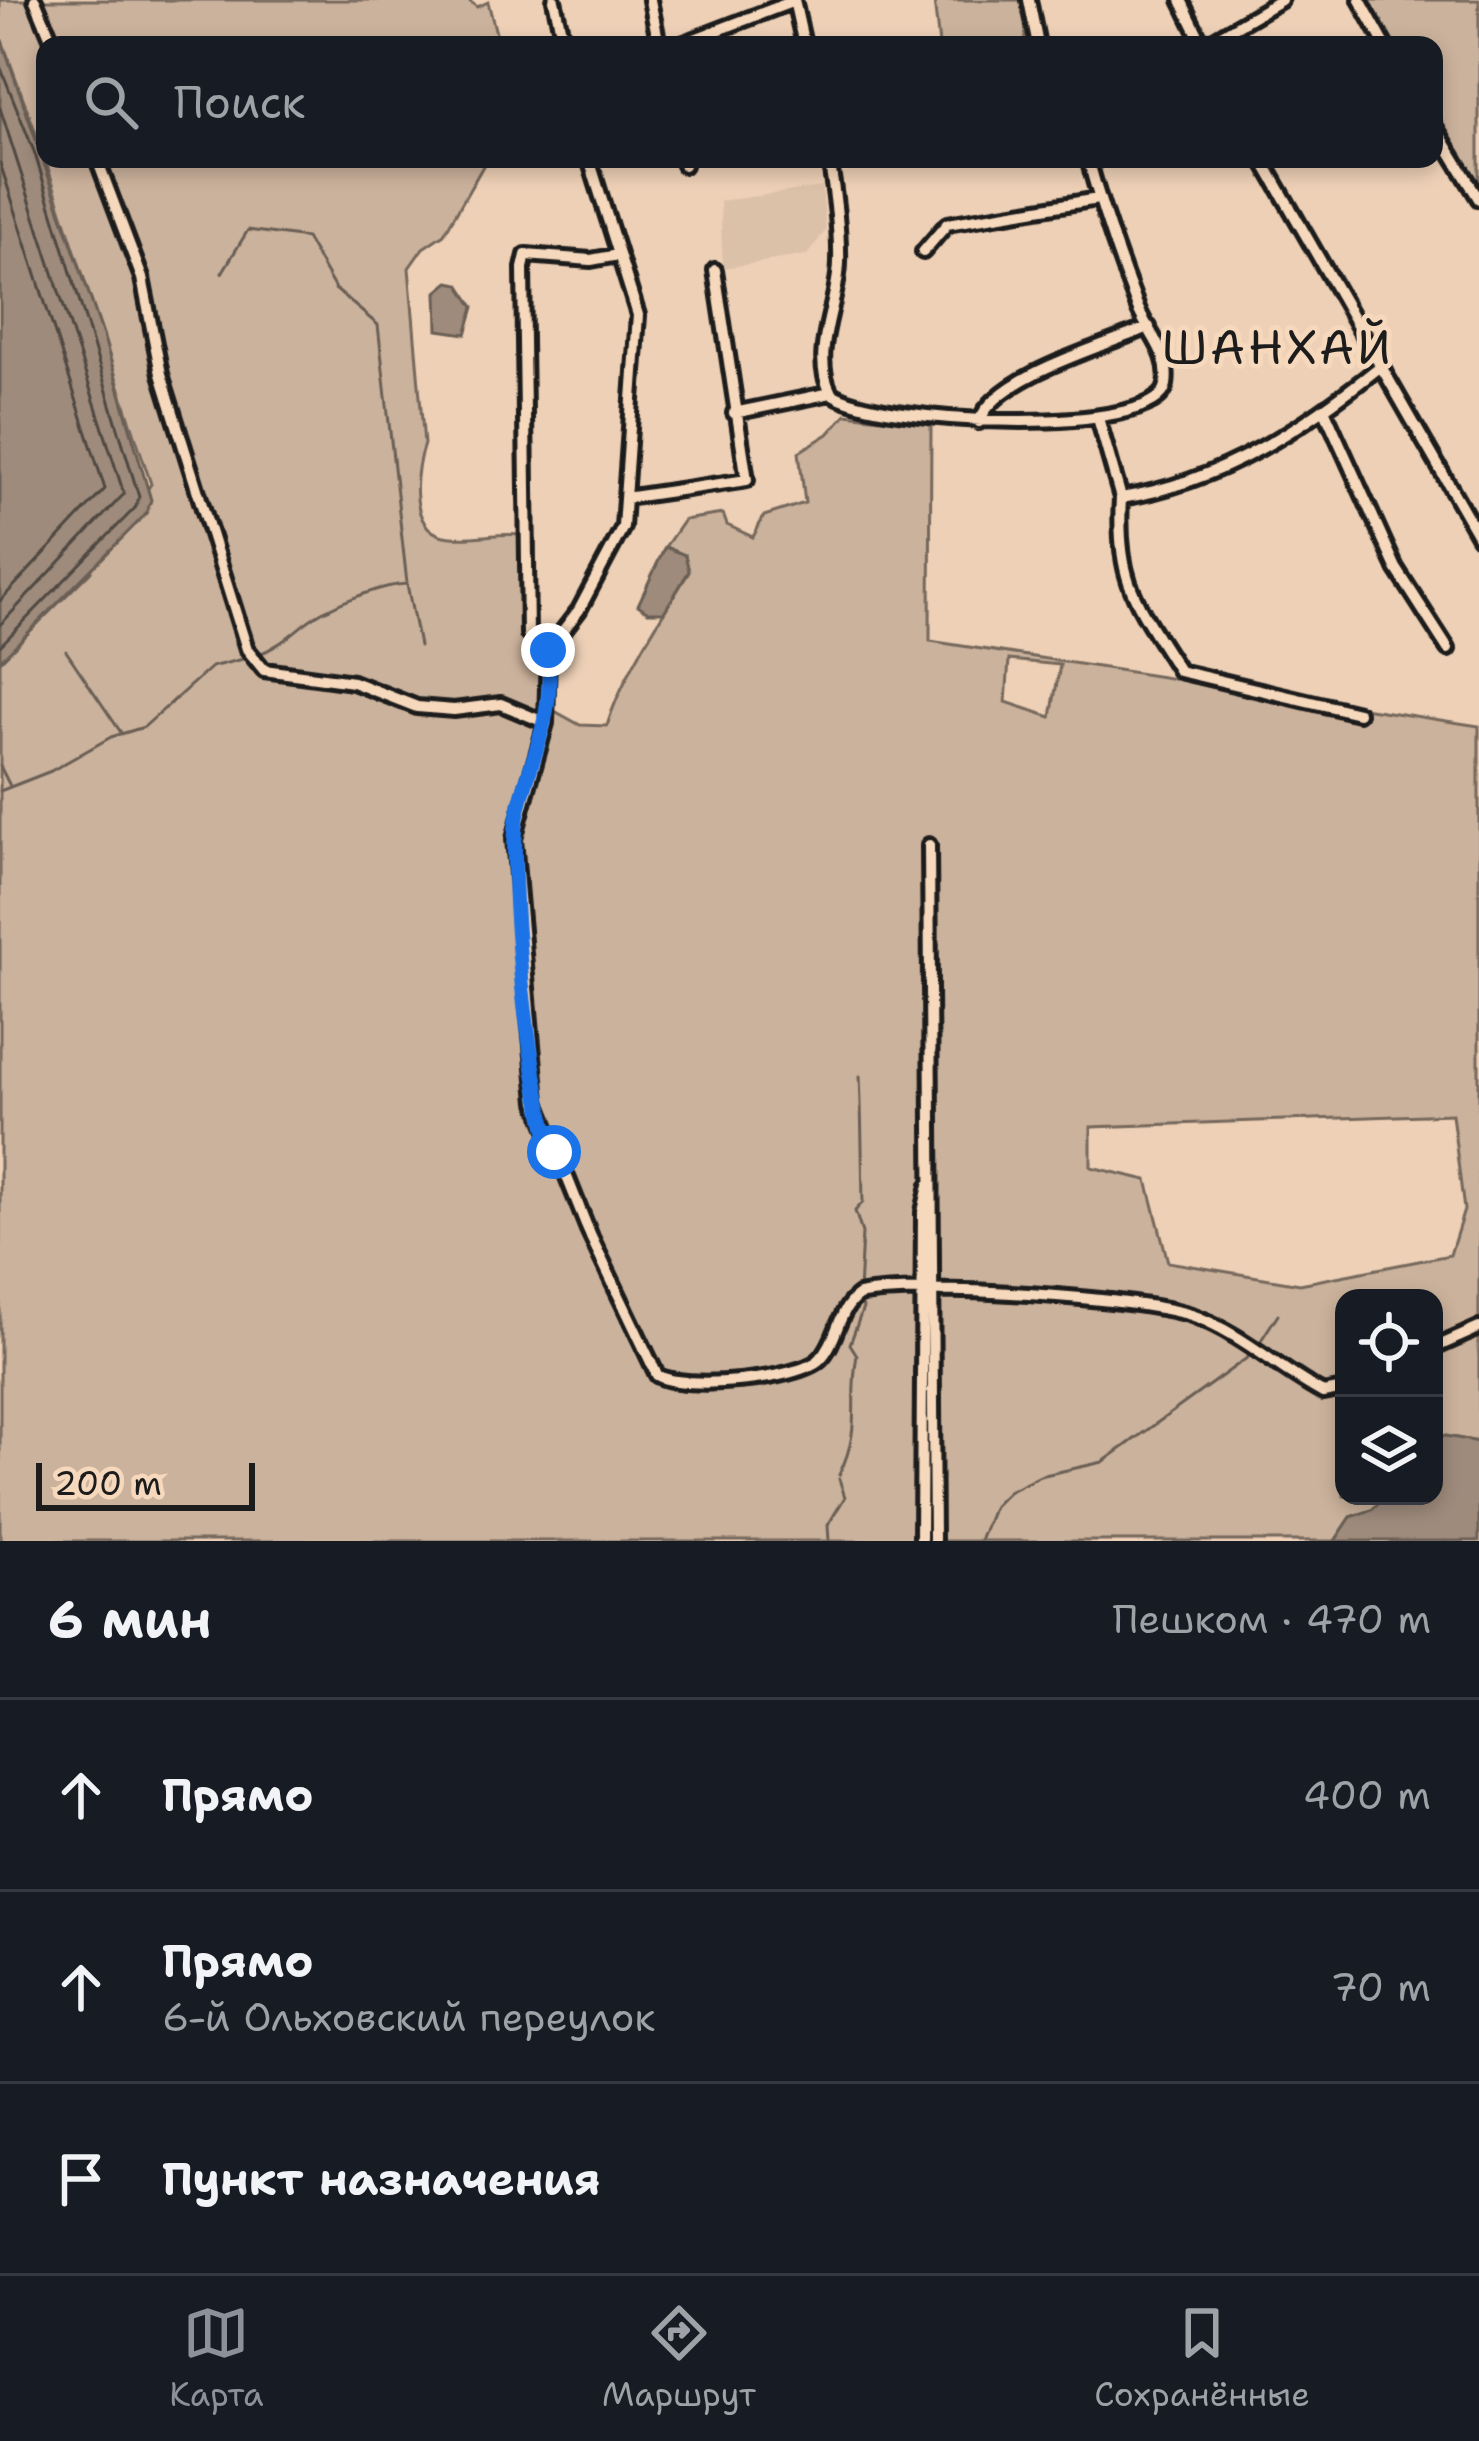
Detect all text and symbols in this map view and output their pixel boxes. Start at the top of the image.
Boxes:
search box [36,36,1443,168]
icon: search [78,69,144,135]
text: Поиск [174,72,305,132]
district label: ШАНХАЙ [1162,315,1394,379]
route end [521,623,575,677]
route start [527,1125,581,1179]
map controls [1335,1289,1443,1505]
button: locate [1335,1289,1443,1397]
button: layers [1335,1397,1443,1505]
scale bar [36,1457,255,1510]
text: 200 m [54,1461,162,1506]
text: 6 мин [48,1585,212,1653]
text: Пешком · 470 m [1113,1593,1431,1645]
icon: ahead [48,1762,114,1828]
text: Прямо [162,1765,313,1825]
text: 400 m [1303,1769,1431,1821]
text: Прямо [162,1931,313,1991]
icon: ahead [48,1954,114,2020]
text: 70 m [1330,1961,1431,2013]
text: 6-й Ольховский переулок [162,1991,655,2043]
icon: arrive [48,2146,114,2212]
text: Пункт назначения [162,2149,601,2209]
tab: Карта [169,2300,264,2417]
tab: Маршрут [602,2300,756,2417]
tab: Сохранённые [1094,2300,1310,2417]

